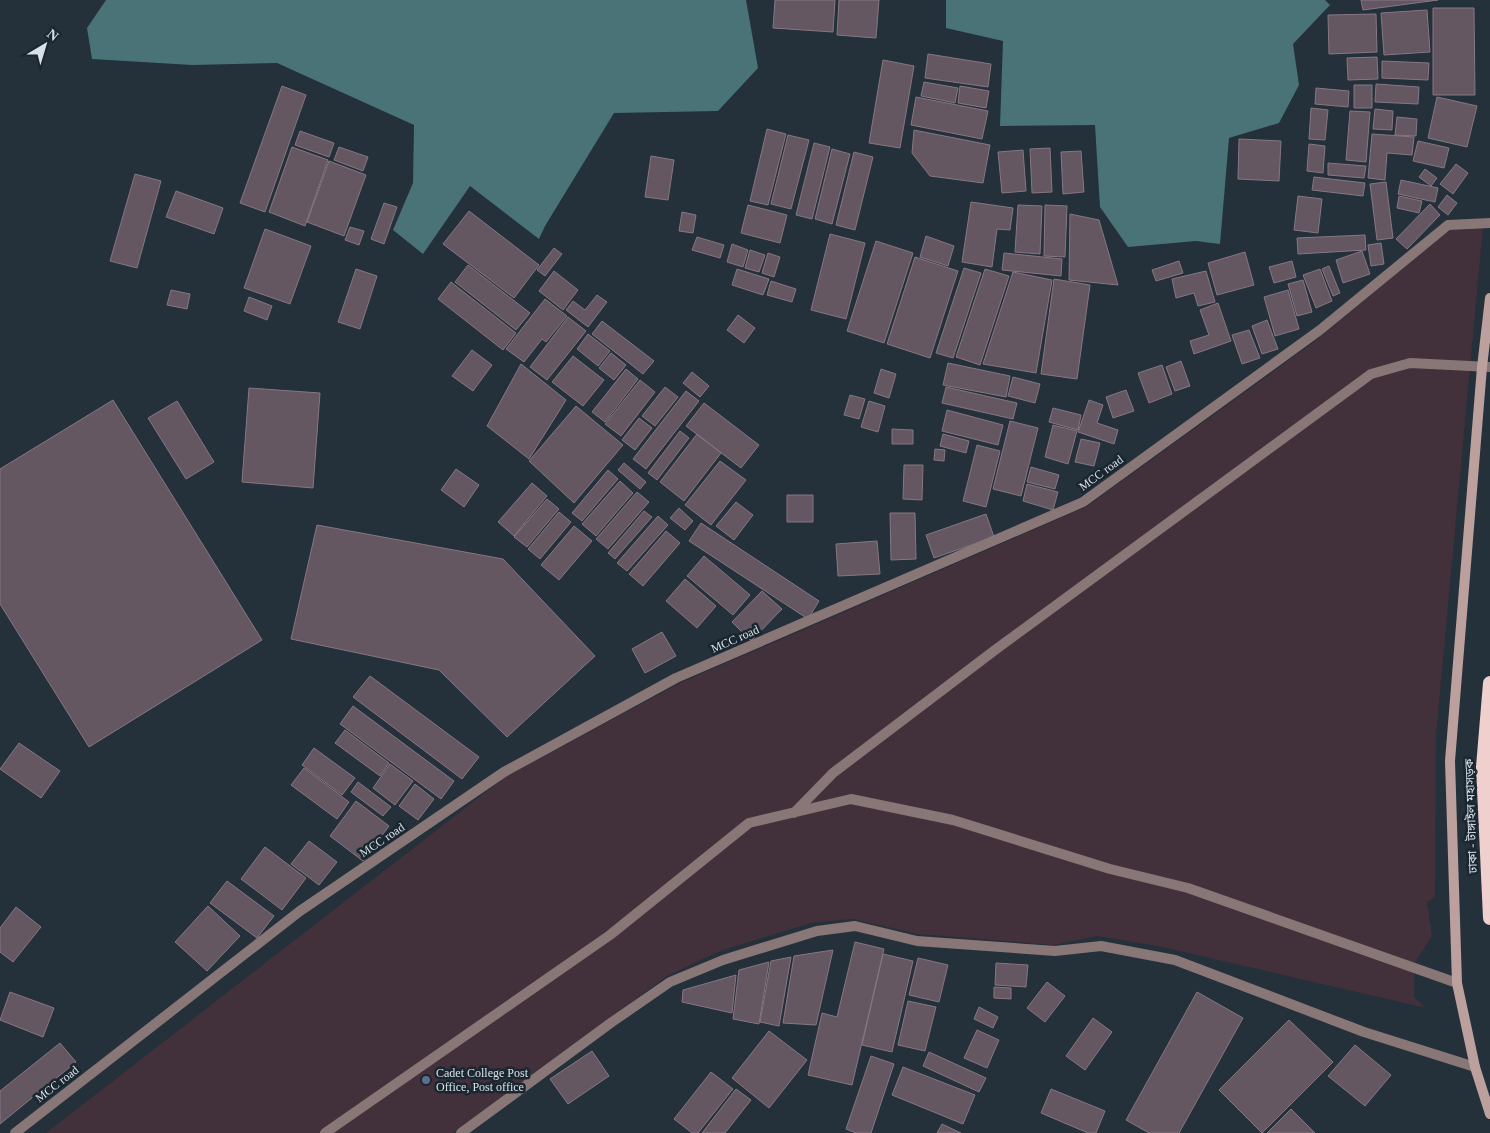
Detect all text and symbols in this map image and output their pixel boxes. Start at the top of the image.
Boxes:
north arrow [20,20,70,70]
text: N [44,26,61,44]
street label: MCC road [1076,452,1126,494]
street label: MCC road [709,622,761,656]
street label: ঢাকা - টাঙ্গাইল মহাসড়ক [1461,758,1480,875]
street label: MCC road [357,820,407,860]
street label: MCC road [33,1063,81,1105]
place label: Cadet College Post Office, Post office [436,1066,529,1094]
marker: Cadet College Post Office, Post office [420,1074,432,1086]

